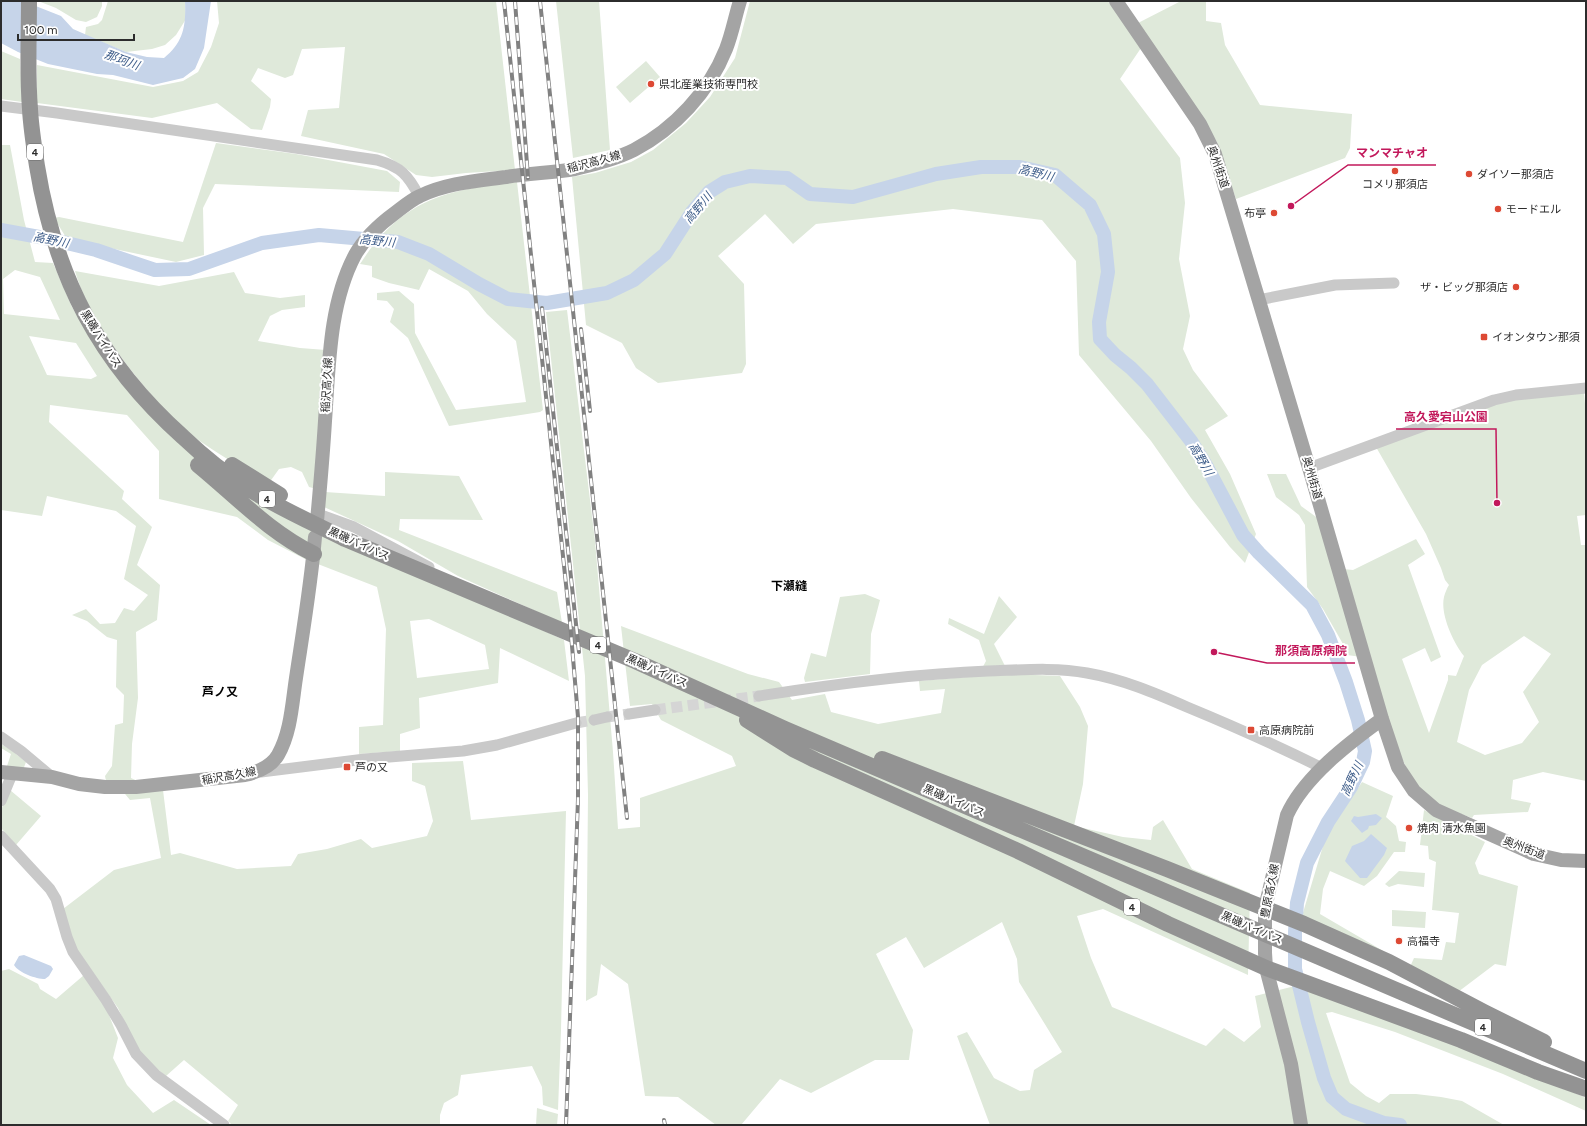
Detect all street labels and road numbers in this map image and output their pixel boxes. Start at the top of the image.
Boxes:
road number: 4 [27,144,43,160]
street label: 奥州街道 [1205,144,1231,190]
street label: 稲沢高久線 [566,149,622,175]
street label: 黒磯バイパス [78,308,124,370]
street label: 稲沢高久線 [319,357,335,413]
street label: 奥州街道 [1300,455,1324,501]
road number: 4 [259,491,275,507]
street label: 黒磯バイパス [326,525,392,563]
road number: 4 [590,637,606,653]
street label: 黒磯バイパス [624,652,690,690]
street label: 稲沢高久線 [201,765,257,787]
street label: 黒磯バイパス [921,782,987,820]
street label: 奥州街道 [1501,834,1547,862]
street label: 豊原高久線 [1258,863,1282,919]
road number: 4 [1124,899,1140,915]
street label: 黒磯バイパス [1219,909,1285,947]
road number: 4 [1475,1019,1491,1035]

